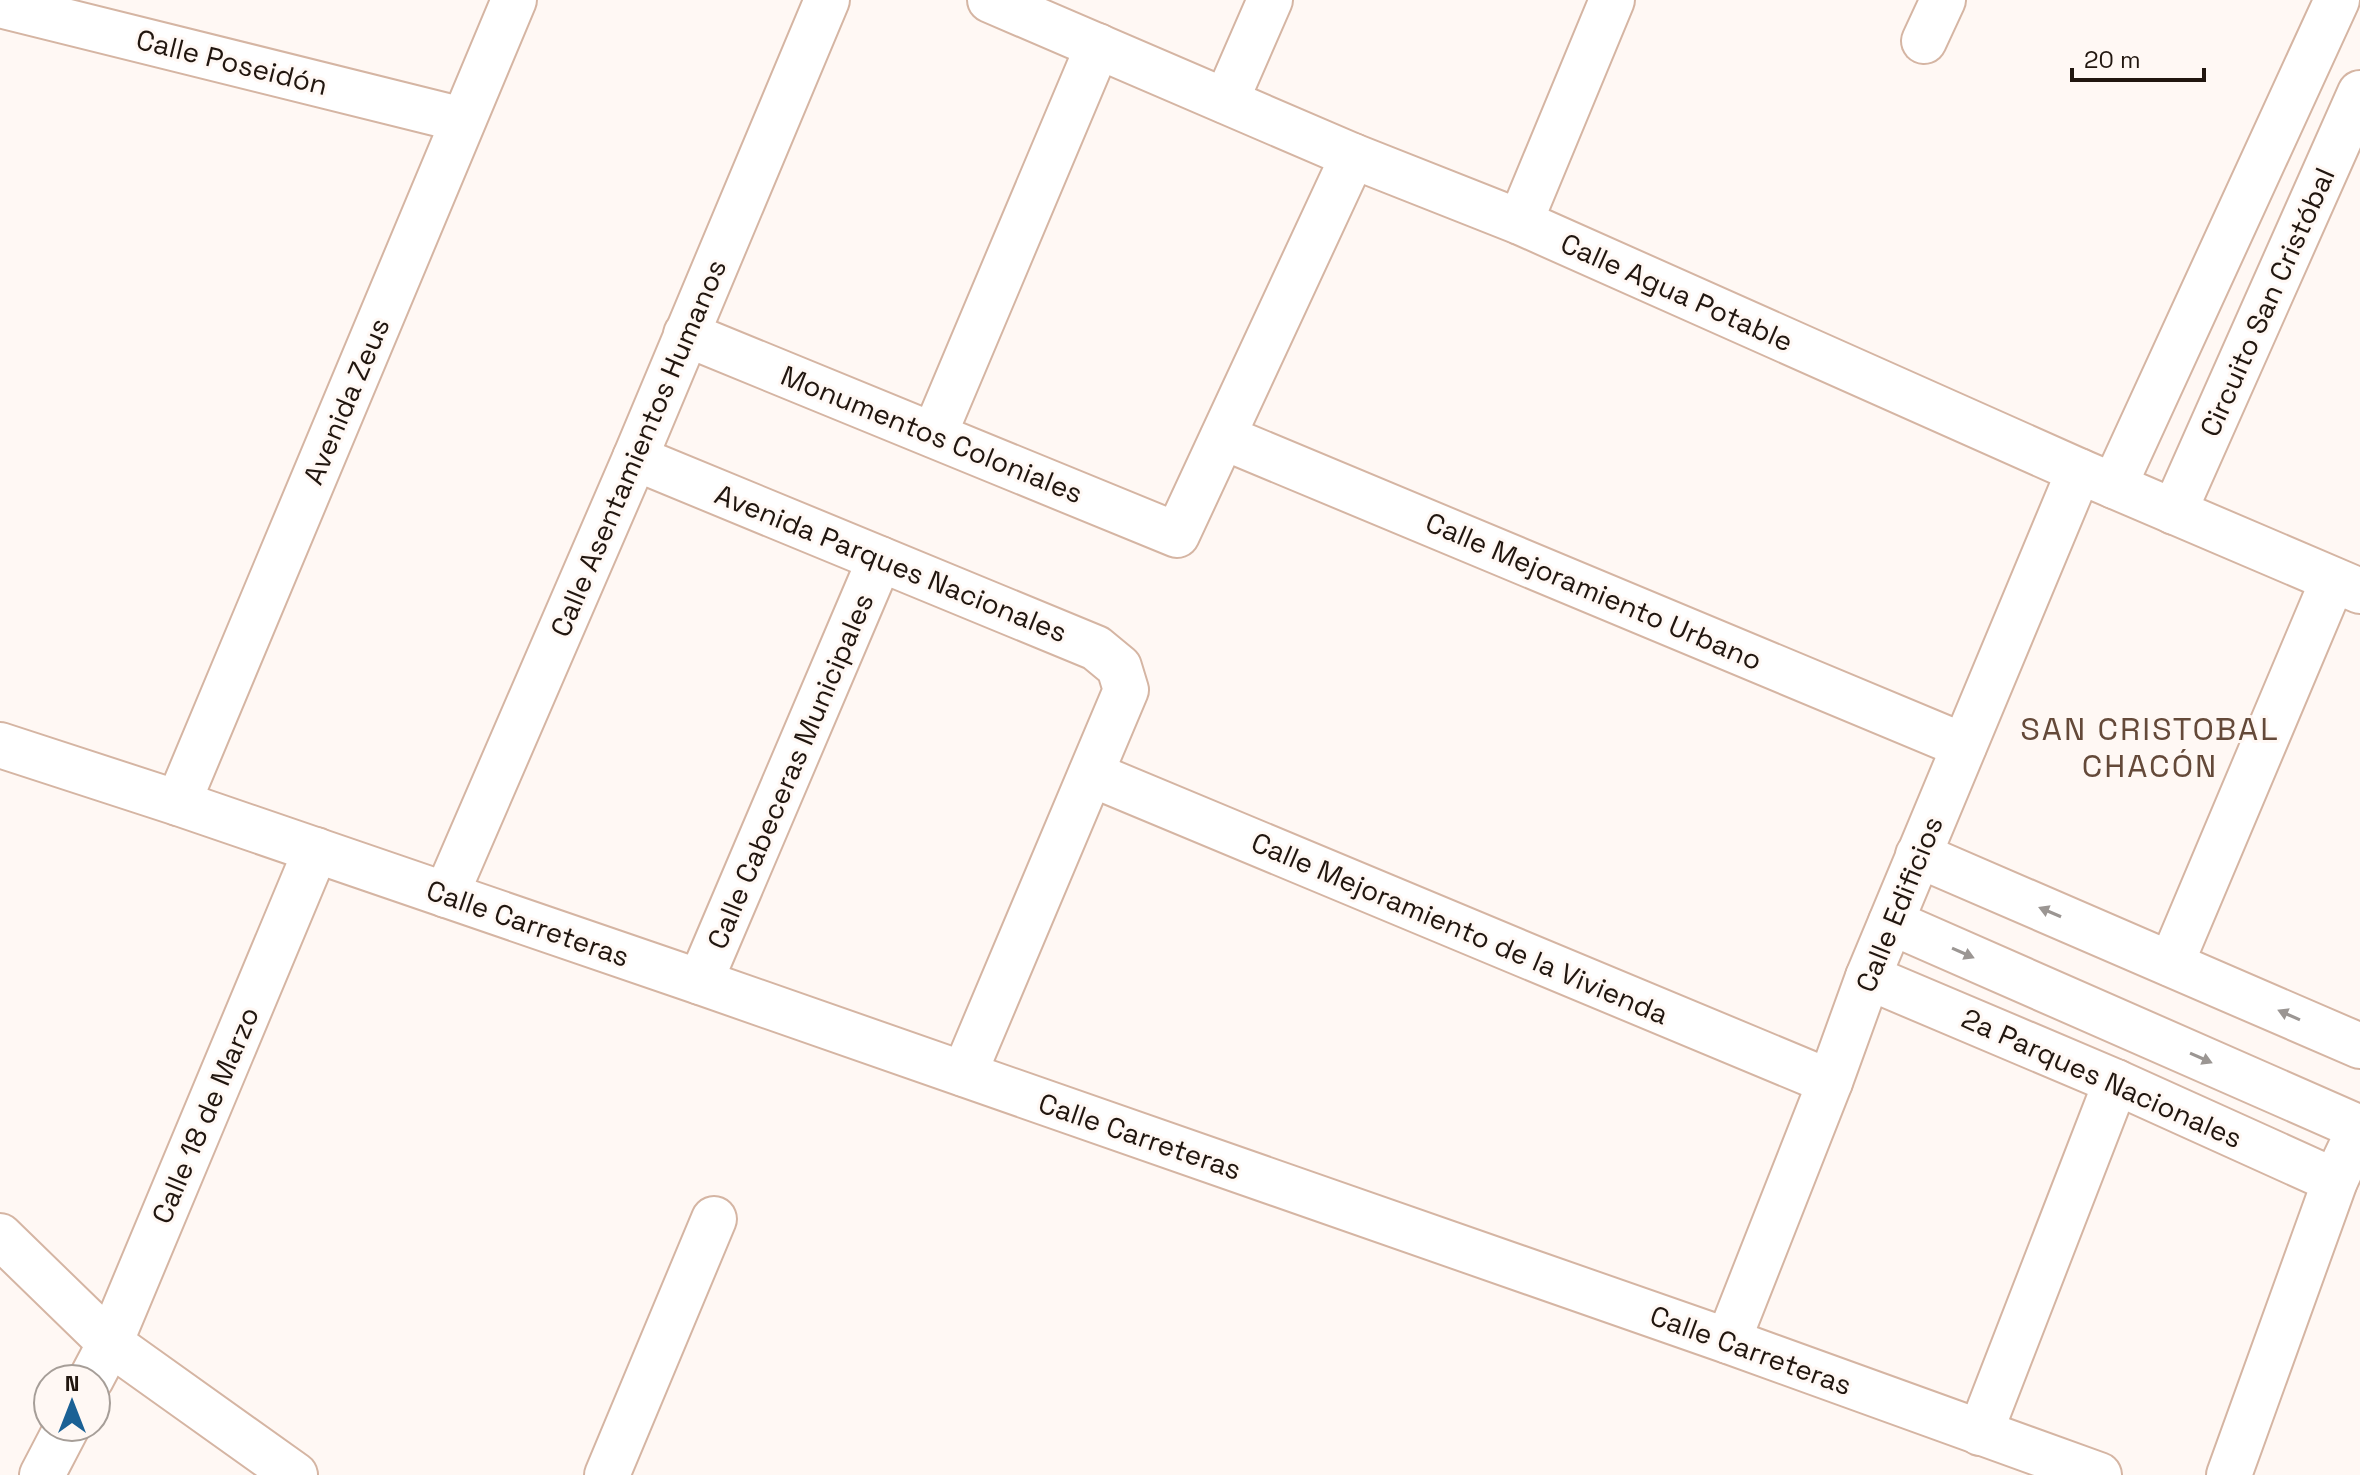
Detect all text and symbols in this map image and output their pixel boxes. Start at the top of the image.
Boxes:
street label: Calle Poseidón [133,21,331,103]
scale bar [2072,32,2204,82]
text: 20 m [2084,44,2141,75]
street label: Circuito San Cristóbal [2191,162,2343,442]
street label: Calle Agua Potable [1555,225,1799,359]
street label: Calle Asentamientos Humanos [542,254,734,642]
street label: Avenida Zeus [295,312,397,490]
street label: Monumentos Coloniales [776,357,1088,511]
street label: Avenida Parques Nacionales [710,476,1072,650]
street label: Calle Mejoramiento Urbano [1420,504,1768,678]
street label: Calle Cabeceras Municipales [699,588,881,954]
district label: SAN CRISTOBAL CHACÓN [2020,709,2280,786]
street label: Calle Edificios [1847,811,1951,997]
street label: Calle Mejoramiento de la Vivienda [1246,824,1674,1032]
street label: Calle Carreteras [422,871,634,975]
one-way arrow [2038,905,2062,918]
one-way arrow [1951,947,1974,960]
street label: 2a Parques Nacionales [1956,1000,2248,1156]
street label: Calle 18 de Marzo [143,1001,267,1229]
one-way arrow [2277,1009,2300,1022]
one-way arrow [2189,1051,2212,1064]
street label: Calle Carreteras [1034,1084,1246,1188]
street label: Calle Carreteras [1645,1297,1857,1403]
north arrow [32,1363,112,1443]
text: N [65,1369,79,1397]

